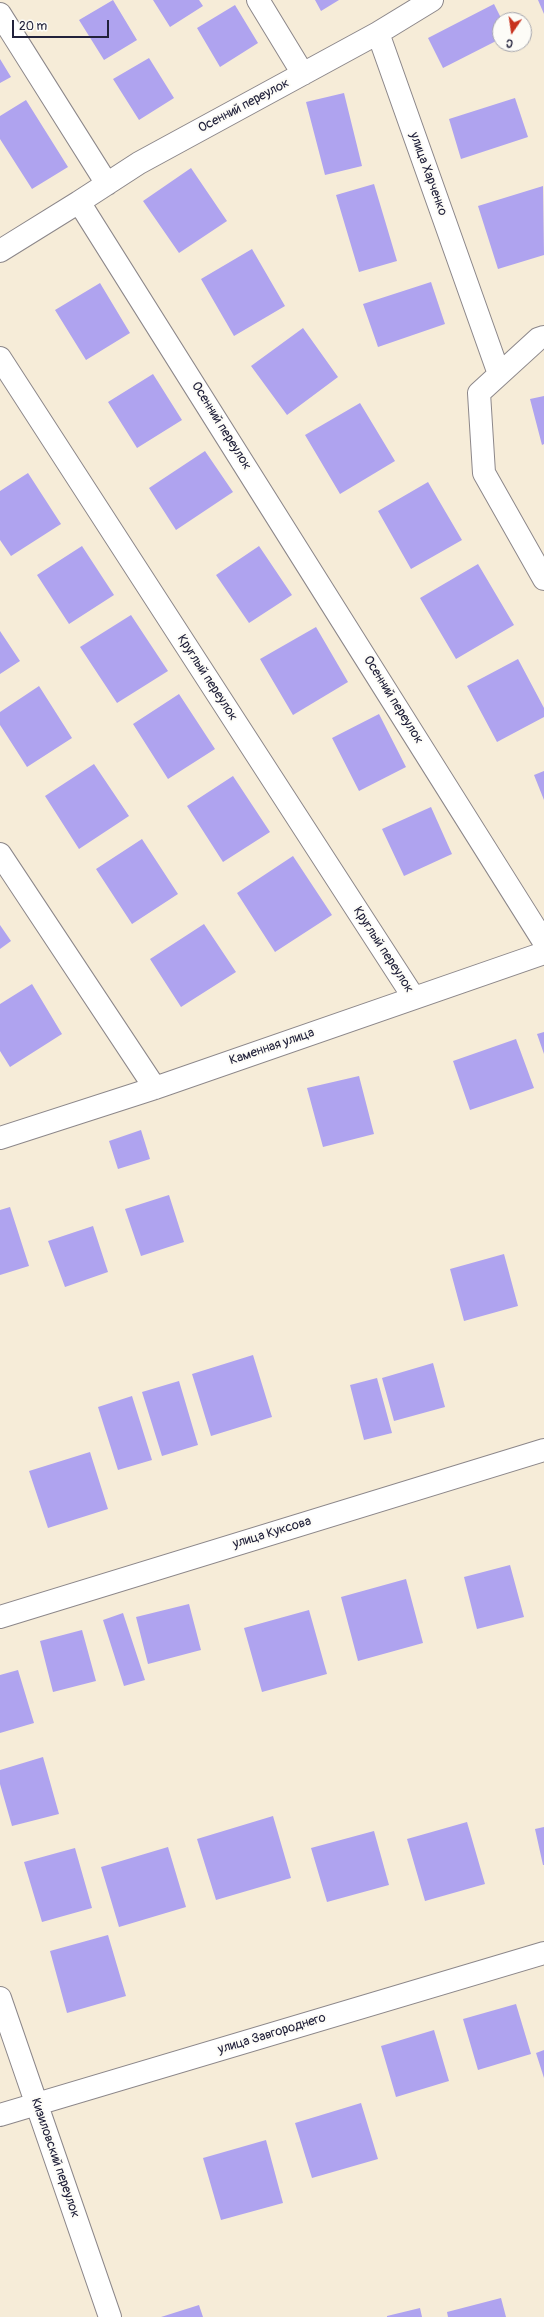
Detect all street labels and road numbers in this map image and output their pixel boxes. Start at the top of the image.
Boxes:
street label: Осенний переулок [196,75,292,137]
street label: улица Харченко [406,130,450,218]
street label: Осенний переулок [188,379,254,473]
street label: Круглый переулок [173,632,241,724]
street label: Осенний переулок [360,653,426,747]
street label: Круглый переулок [349,904,417,996]
street label: Каменная улица [227,1025,317,1069]
street label: улица Куксова [231,1514,313,1552]
street label: улица Завгороднего [216,2010,328,2058]
street label: Кизиловский переулок [27,2096,83,2220]

